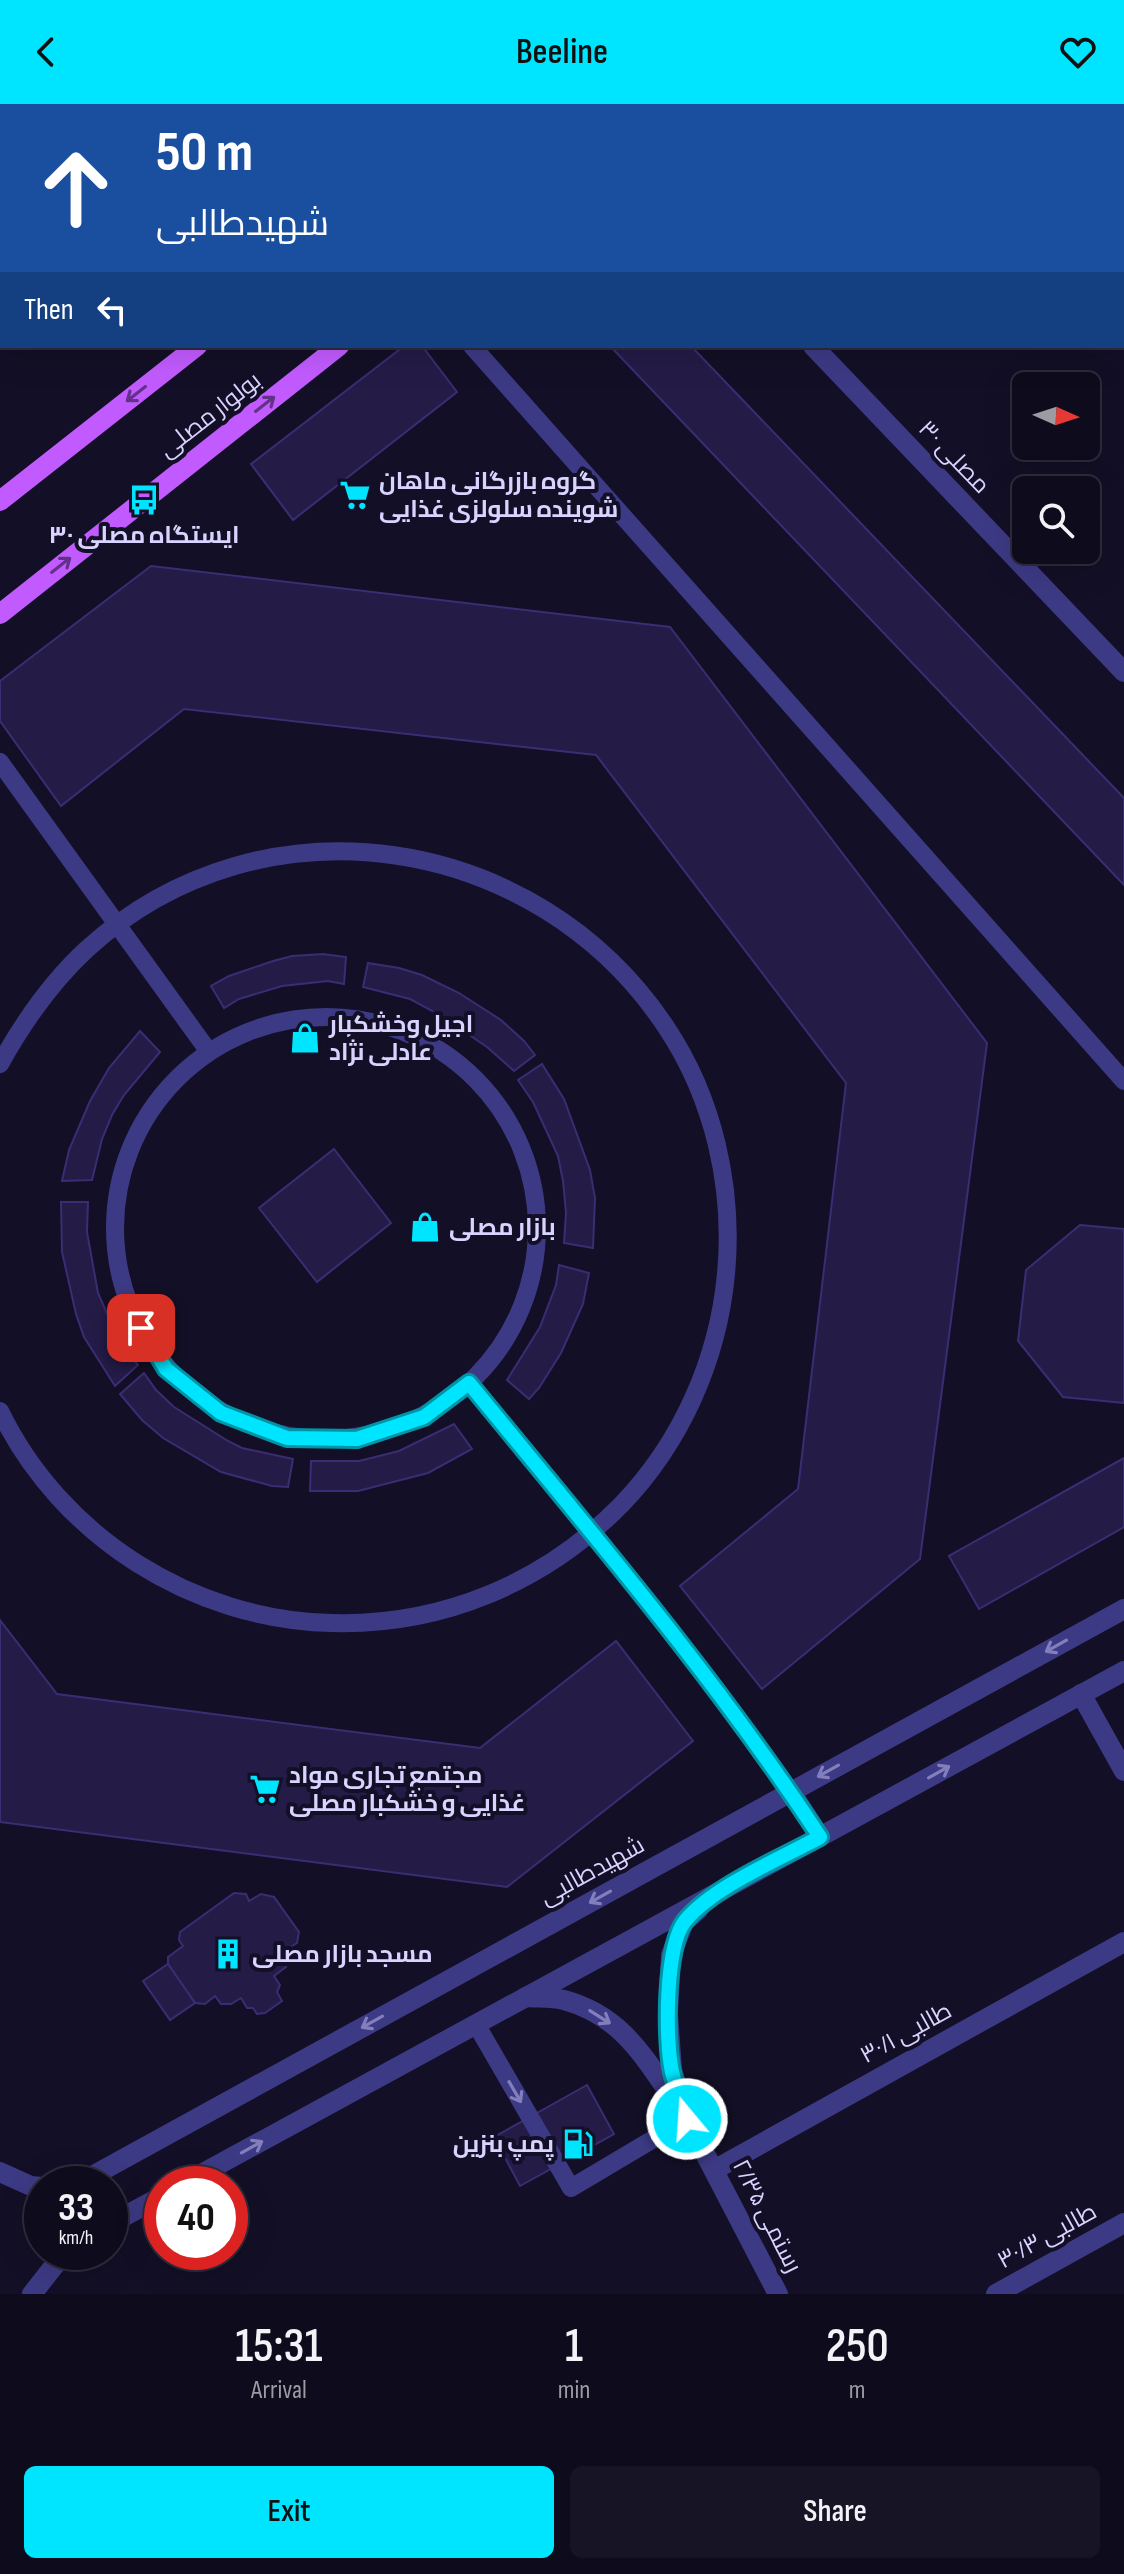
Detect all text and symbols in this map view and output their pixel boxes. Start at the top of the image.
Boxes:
icon: back [24,30,68,74]
icon: heart [1056,30,1100,74]
text: Beeline [516,31,608,74]
text: 50 m [156,120,253,187]
icon: ahead [24,136,128,240]
text: شهیدطالبی [156,203,329,246]
icon: left [90,288,134,332]
text: Then [24,292,74,328]
street label: بولوار مصلی [153,366,267,464]
north arrow [1012,372,1100,460]
map controls [1012,372,1100,564]
one-way arrow [126,386,147,403]
one-way arrow [254,395,275,413]
street label: مصلی ۳۰ [912,414,996,500]
place label: گروه بازرگانی ماهان شوینده سلولزی غذایی [379,467,618,524]
button: search [1012,476,1100,564]
supermarket icon: گروه بازرگانی ماهان شوینده سلولزی غذایی [338,478,372,512]
bus stop icon: ایستگاه مصلی ۳۰ [127,483,161,517]
place label: ایستگاه مصلی ۳۰ [48,521,240,550]
one-way arrow [50,556,71,574]
place label: اجیل وخشکبار عادلی نژاد [328,1010,473,1067]
shop icon: اجیل وخشکبار عادلی نژاد [288,1021,322,1055]
shop icon: بازار مصلى [408,1210,442,1244]
place label: بازار مصلى [449,1213,556,1242]
pin [107,1294,175,1362]
icon: arrive [119,1306,163,1350]
one-way arrow [1044,1639,1068,1655]
place label: مجتمع تجاری مواد غذایی و خشکبار مصلی [289,1761,525,1818]
one-way arrow [816,1764,840,1780]
one-way arrow [927,1764,950,1780]
supermarket icon: مجتمع تجاری مواد غذایی و خشکبار مصلی [248,1772,282,1806]
street label: شهیدطالبی [535,1830,649,1912]
one-way arrow [589,1889,612,1905]
building icon: مسجد بازار مصلی [211,1937,245,1971]
place label: مسجد بازار مصلی [252,1940,433,1969]
street label: طالبی ۳۰/۱ [855,1996,957,2070]
one-way arrow [588,2009,611,2025]
one-way arrow [361,2014,384,2030]
position arrow [645,2077,729,2161]
one-way arrow [507,2080,523,2103]
fuel station icon: پمپ بنزین [561,2127,595,2161]
place label: پمپ بنزین [453,2130,554,2161]
one-way arrow [240,2138,263,2154]
street label: رستمی ۲/۳۵ [726,2154,808,2278]
speed limit sign: 40 [144,2166,248,2270]
text: 33 [58,2184,94,2232]
street label: طالبی ۳۰/۳ [992,2197,1102,2275]
text: km/h [59,2226,93,2250]
text: 15:31 [235,2318,323,2375]
text: 1 [565,2318,583,2375]
text: 250 [826,2318,889,2375]
text: Arrival [251,2375,307,2406]
text: min [558,2375,590,2406]
text: m [849,2375,866,2406]
button: Exit [24,2466,554,2558]
button: Share [570,2466,1100,2558]

